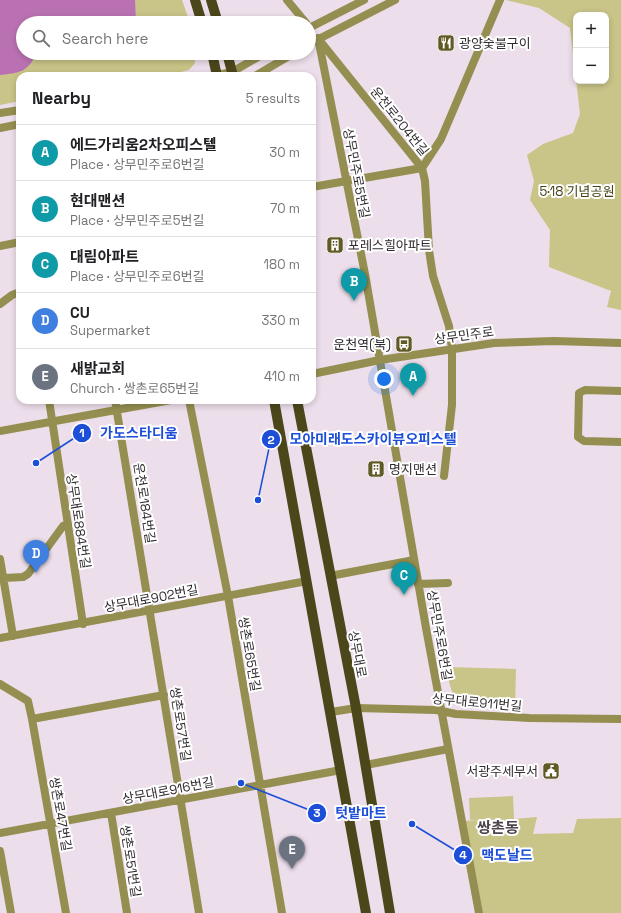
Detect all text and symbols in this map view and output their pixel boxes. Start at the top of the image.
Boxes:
map controls [573,12,609,84]
button: + [573,12,609,48]
search box [16,16,316,60]
icon: search [30,27,52,49]
text: Search here [62,29,148,48]
restaurant icon: 광양숯불구이 [436,33,456,53]
place label: 광양숯불구이 [459,35,531,52]
button: − [573,48,609,84]
street label: 운천로204번길 [367,83,433,159]
text: Nearby [32,87,91,109]
text: 5 results [246,90,300,107]
street label: 상무민주로5번길 [339,127,374,220]
text: 에드가리움2차오피스텔 [70,135,217,154]
text: A [41,144,49,161]
text: 30 m [269,144,300,161]
text: Place · 상무민주로6번길 [70,156,205,173]
park label: 5·18 기념공원 [540,183,614,200]
text: 현대맨션 [70,191,125,210]
text: B [41,200,49,217]
text: 70 m [270,200,300,217]
text: Place · 상무민주로5번길 [70,212,204,229]
building icon: 포레스힐아파트 [325,235,345,255]
place label: 포레스힐아파트 [348,237,432,254]
text: 대림아파트 [70,247,139,266]
text: C [41,256,49,273]
text: 180 m [264,256,300,273]
text: Place · 상무민주로6번길 [70,268,205,285]
pin: B [341,268,367,301]
text: CU [70,303,90,322]
text: D [41,312,49,329]
text: 330 m [261,312,300,329]
text: Supermarket [70,322,151,339]
street label: 상무민주로 [433,323,495,348]
bus stop icon: 운천역(북) [394,334,414,354]
place label: 운천역(북) [333,336,391,353]
text: 새밝교회 [70,359,125,378]
pin: A [400,363,426,396]
text: E [41,368,49,385]
text: 410 m [264,368,300,385]
your location [374,369,394,389]
text: Church · 쌍촌로65번길 [70,380,199,397]
callout: 가도스타디움 [72,420,186,446]
text: 가도스타디움 [100,424,178,442]
text: 1 [79,425,85,441]
callout: 모아미래도스카이뷰오피스텔 [261,426,465,452]
text: 모아미래도스카이뷰오피스텔 [289,430,457,448]
text: 2 [267,432,275,448]
building icon: 명지맨션 [366,459,386,479]
place label: 명지맨션 [389,461,437,478]
street label: 운천로184번길 [130,462,159,545]
street label: 상무대로884번길 [63,472,94,570]
pin: D [23,540,49,573]
pin: C [391,562,417,595]
street label: 상무대로902번길 [102,581,200,616]
street label: 상무민주로6번길 [423,588,456,682]
street label: 쌍촌로65번길 [235,615,264,693]
street label: 상무대로 [345,629,370,679]
street label: 쌍촌로57번길 [166,686,195,762]
street label: 상무대로911번길 [431,690,523,715]
public building icon: 서광주세무서 [541,761,561,781]
place label: 서광주세무서 [466,763,538,780]
street label: 상무대로916번길 [121,773,215,808]
street label: 쌍촌로47번길 [46,776,75,852]
callout: 텃밭마트 [307,800,394,826]
text: 텃밭마트 [335,804,387,822]
text: 3 [313,805,321,821]
district label: 쌍촌동 [477,818,519,837]
street label: 쌍촌로51번길 [116,824,145,898]
pin: E [279,836,305,869]
callout: 맥도날드 [453,842,540,868]
text: 맥도날드 [481,846,533,864]
text: 4 [459,847,467,863]

